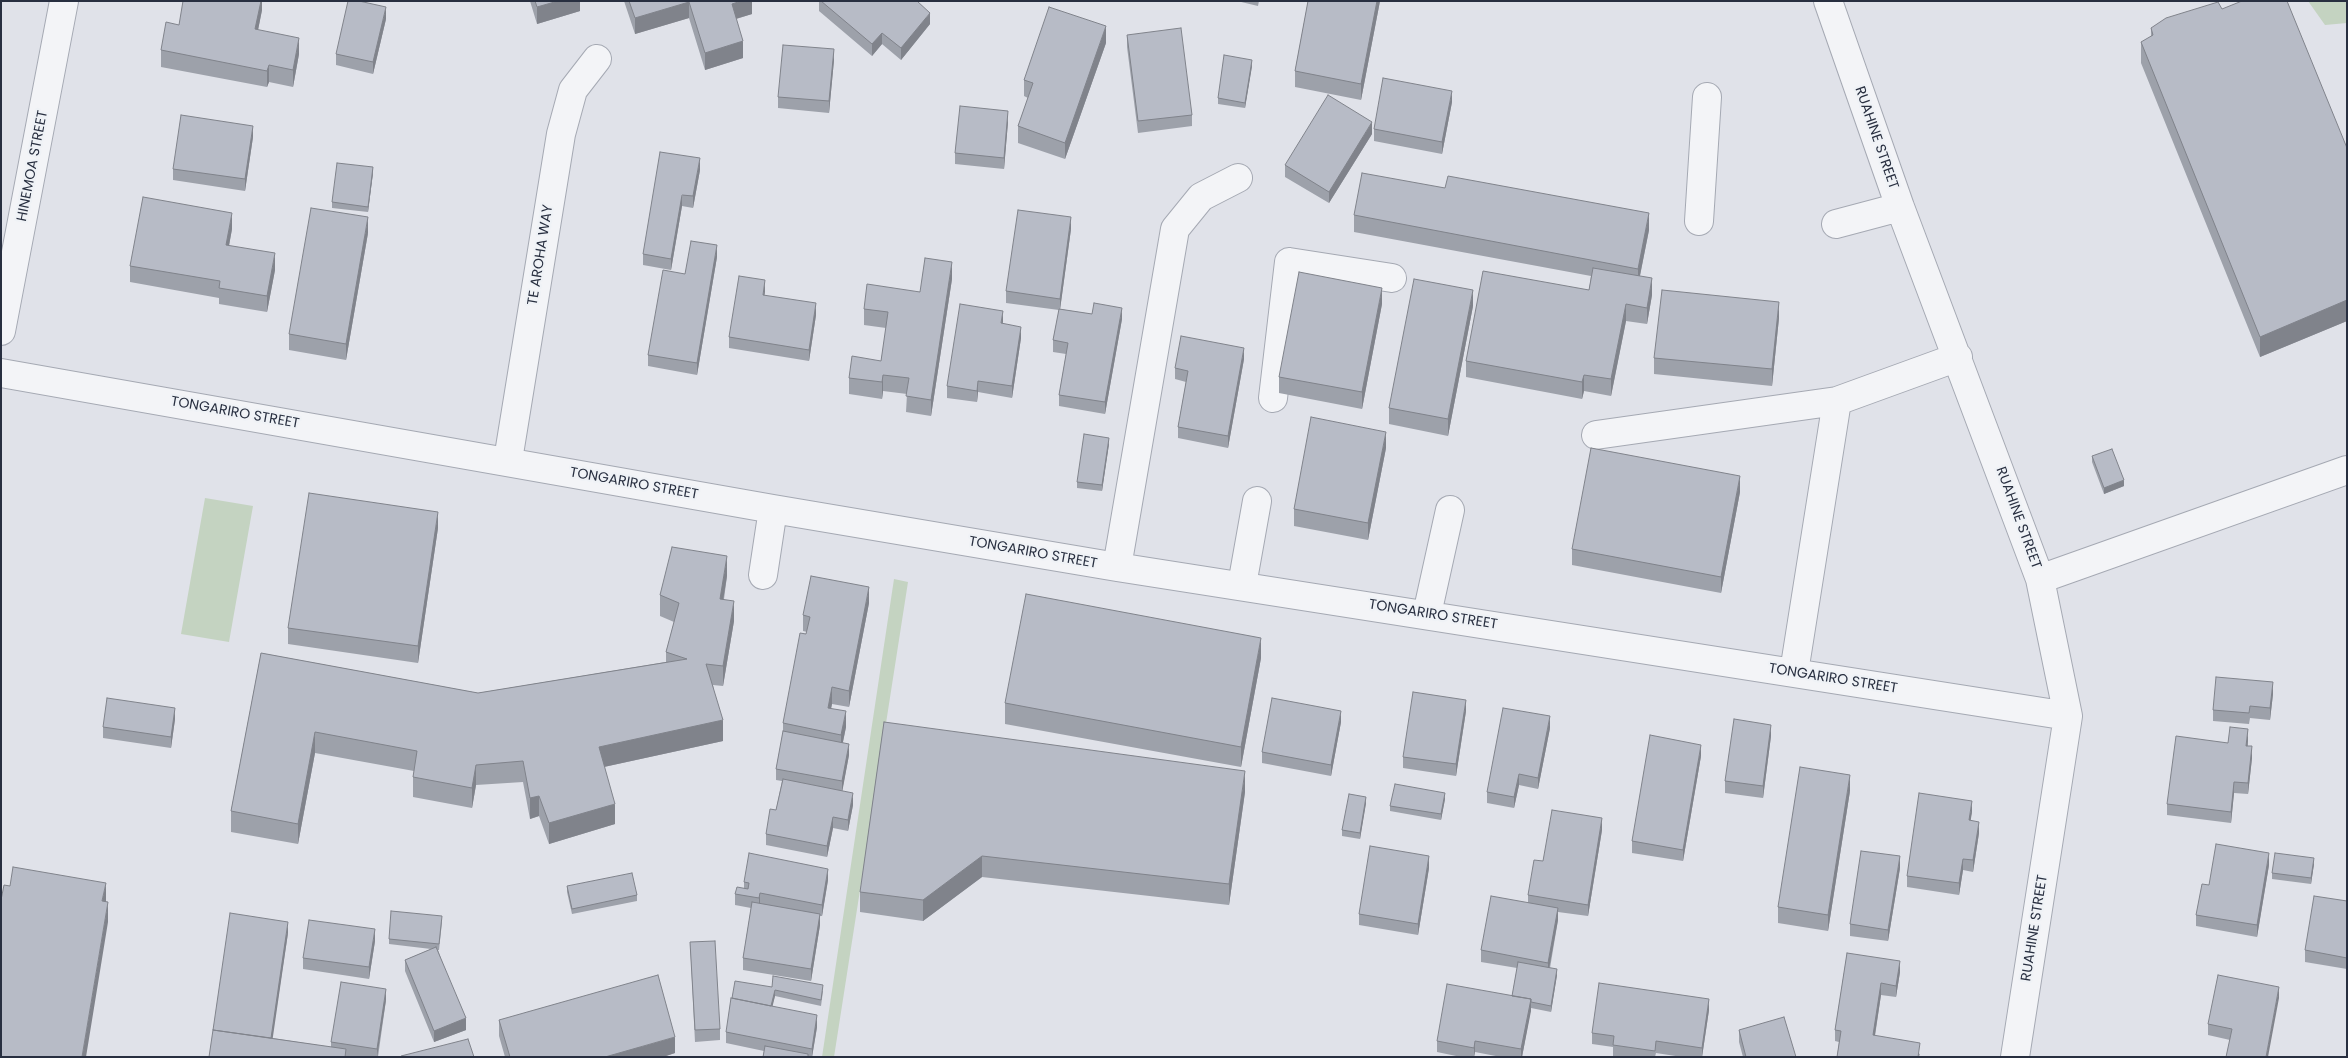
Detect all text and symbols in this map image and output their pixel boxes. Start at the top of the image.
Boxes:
street label: RUAHINE STREET [1851,84,1901,192]
street label: HINEMOA STREET [14,109,52,223]
street label: TE AROHA WAY [525,204,557,306]
street label: TONGARIRO STREET [169,393,301,433]
street label: TONGARIRO STREET [568,464,700,504]
street label: RUAHINE STREET [1992,465,2044,571]
street label: TONGARIRO STREET [967,533,1099,573]
street label: TONGARIRO STREET [1367,597,1499,633]
street label: TONGARIRO STREET [1767,661,1899,697]
street label: RUAHINE STREET [2018,874,2052,982]

